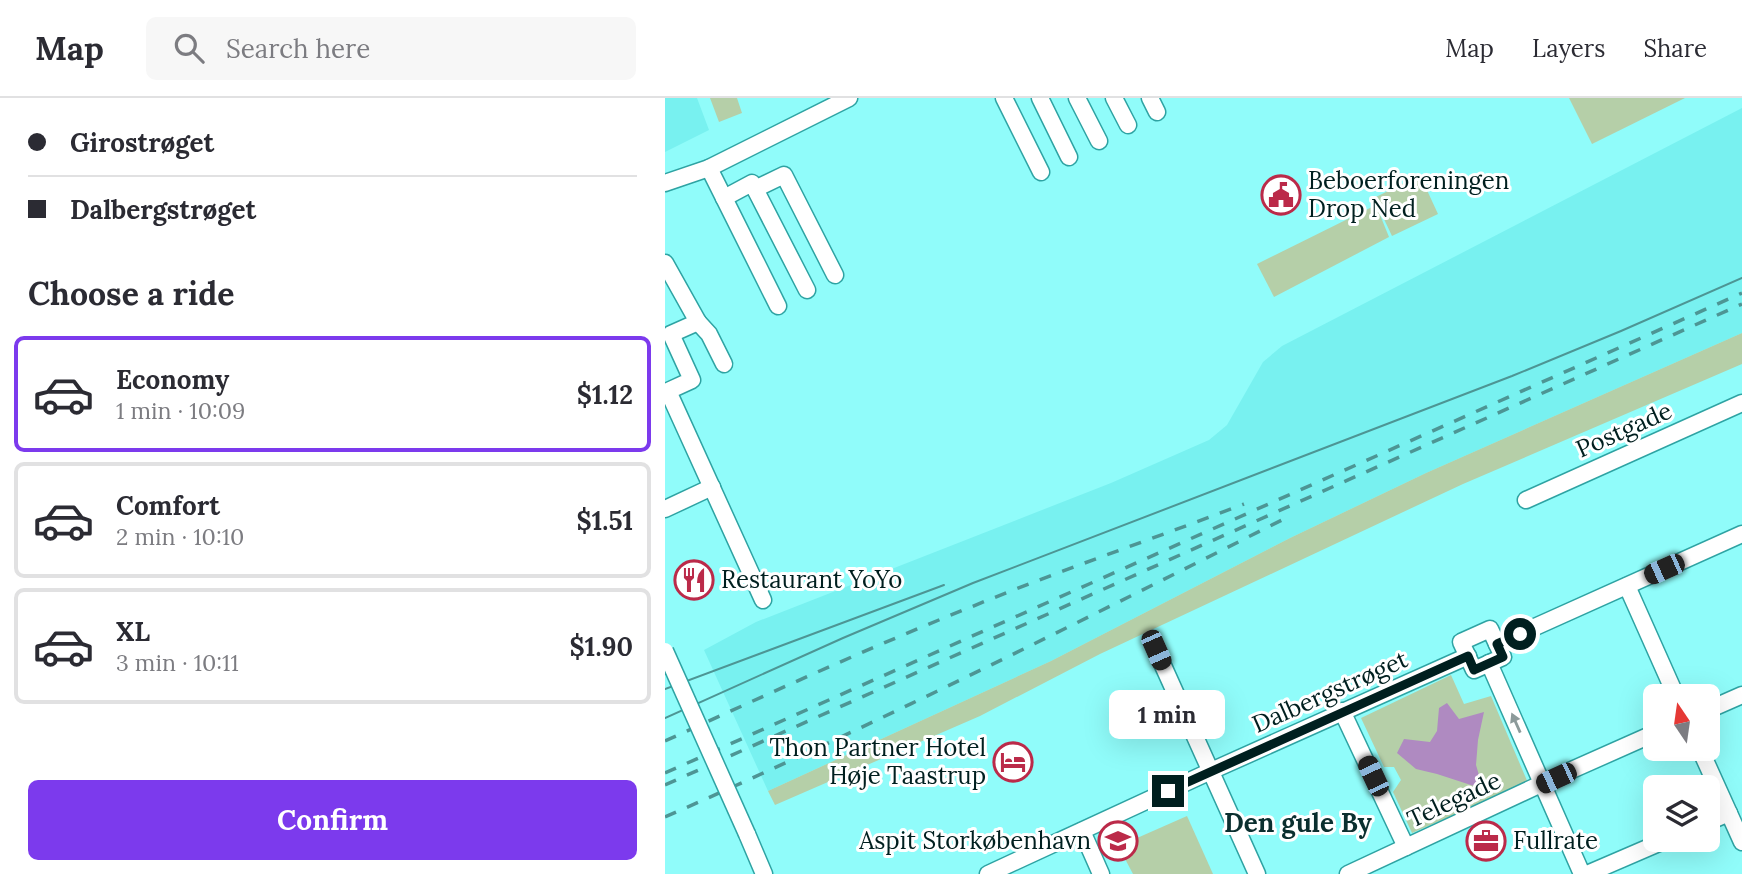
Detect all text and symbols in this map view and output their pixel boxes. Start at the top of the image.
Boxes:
search box [146,17,636,80]
text: Map [35,27,104,69]
icon: search [170,29,208,67]
text: Search here [226,32,370,65]
text: Map [1445,33,1494,64]
text: Layers [1532,33,1605,64]
text: Share [1643,33,1707,64]
text: Girostrøget [70,126,214,159]
place label: Beboerforeningen Drop Ned [1308,165,1509,224]
public building icon: Beboerforeningen Drop Ned [1260,174,1302,216]
text: Dalbergstrøget [70,193,256,226]
text: Choose a ride [28,273,235,314]
icon: car [32,363,95,426]
text: Economy [116,363,229,396]
text: $1.12 [577,378,633,411]
street label: Postgade [1571,395,1677,464]
text: 1 min · 10:09 [116,396,245,425]
icon: car [32,489,95,552]
text: Comfort [116,489,220,522]
text: $1.51 [577,504,633,537]
text: 2 min · 10:10 [116,522,244,551]
car [1641,551,1688,587]
restaurant icon: Restaurant YoYo [673,559,715,601]
place label: Restaurant YoYo [721,564,902,595]
icon: car [32,615,95,678]
text: XL [116,615,150,648]
route start [1504,618,1536,650]
car [1138,627,1175,673]
text: $1.90 [570,630,633,663]
street label: Dalbergstrøget [1247,643,1413,740]
text: 3 min · 10:11 [116,648,239,677]
north arrow [1643,684,1720,761]
map controls [1643,684,1720,852]
callout: 1 min [1110,690,1226,738]
text: 1 min [1138,700,1196,729]
one-way arrow [1510,713,1521,734]
place label: Thon Partner Hotel Høje Taastrup [769,732,986,791]
hotel icon: Thon Partner Hotel Høje Taastrup [992,741,1034,783]
car [1355,753,1392,799]
car [1533,760,1580,796]
street label: Telegade [1402,764,1506,835]
route end [1152,775,1184,807]
button: layers [1643,775,1720,852]
button: Confirm [28,780,637,860]
district label: Den gule By [1224,806,1373,839]
school or university icon: Aspit Storkøbenhavn [1097,820,1139,862]
office icon: Fullrate [1465,820,1507,862]
place label: Aspit Storkøbenhavn [858,825,1091,856]
place label: Fullrate [1513,825,1598,856]

